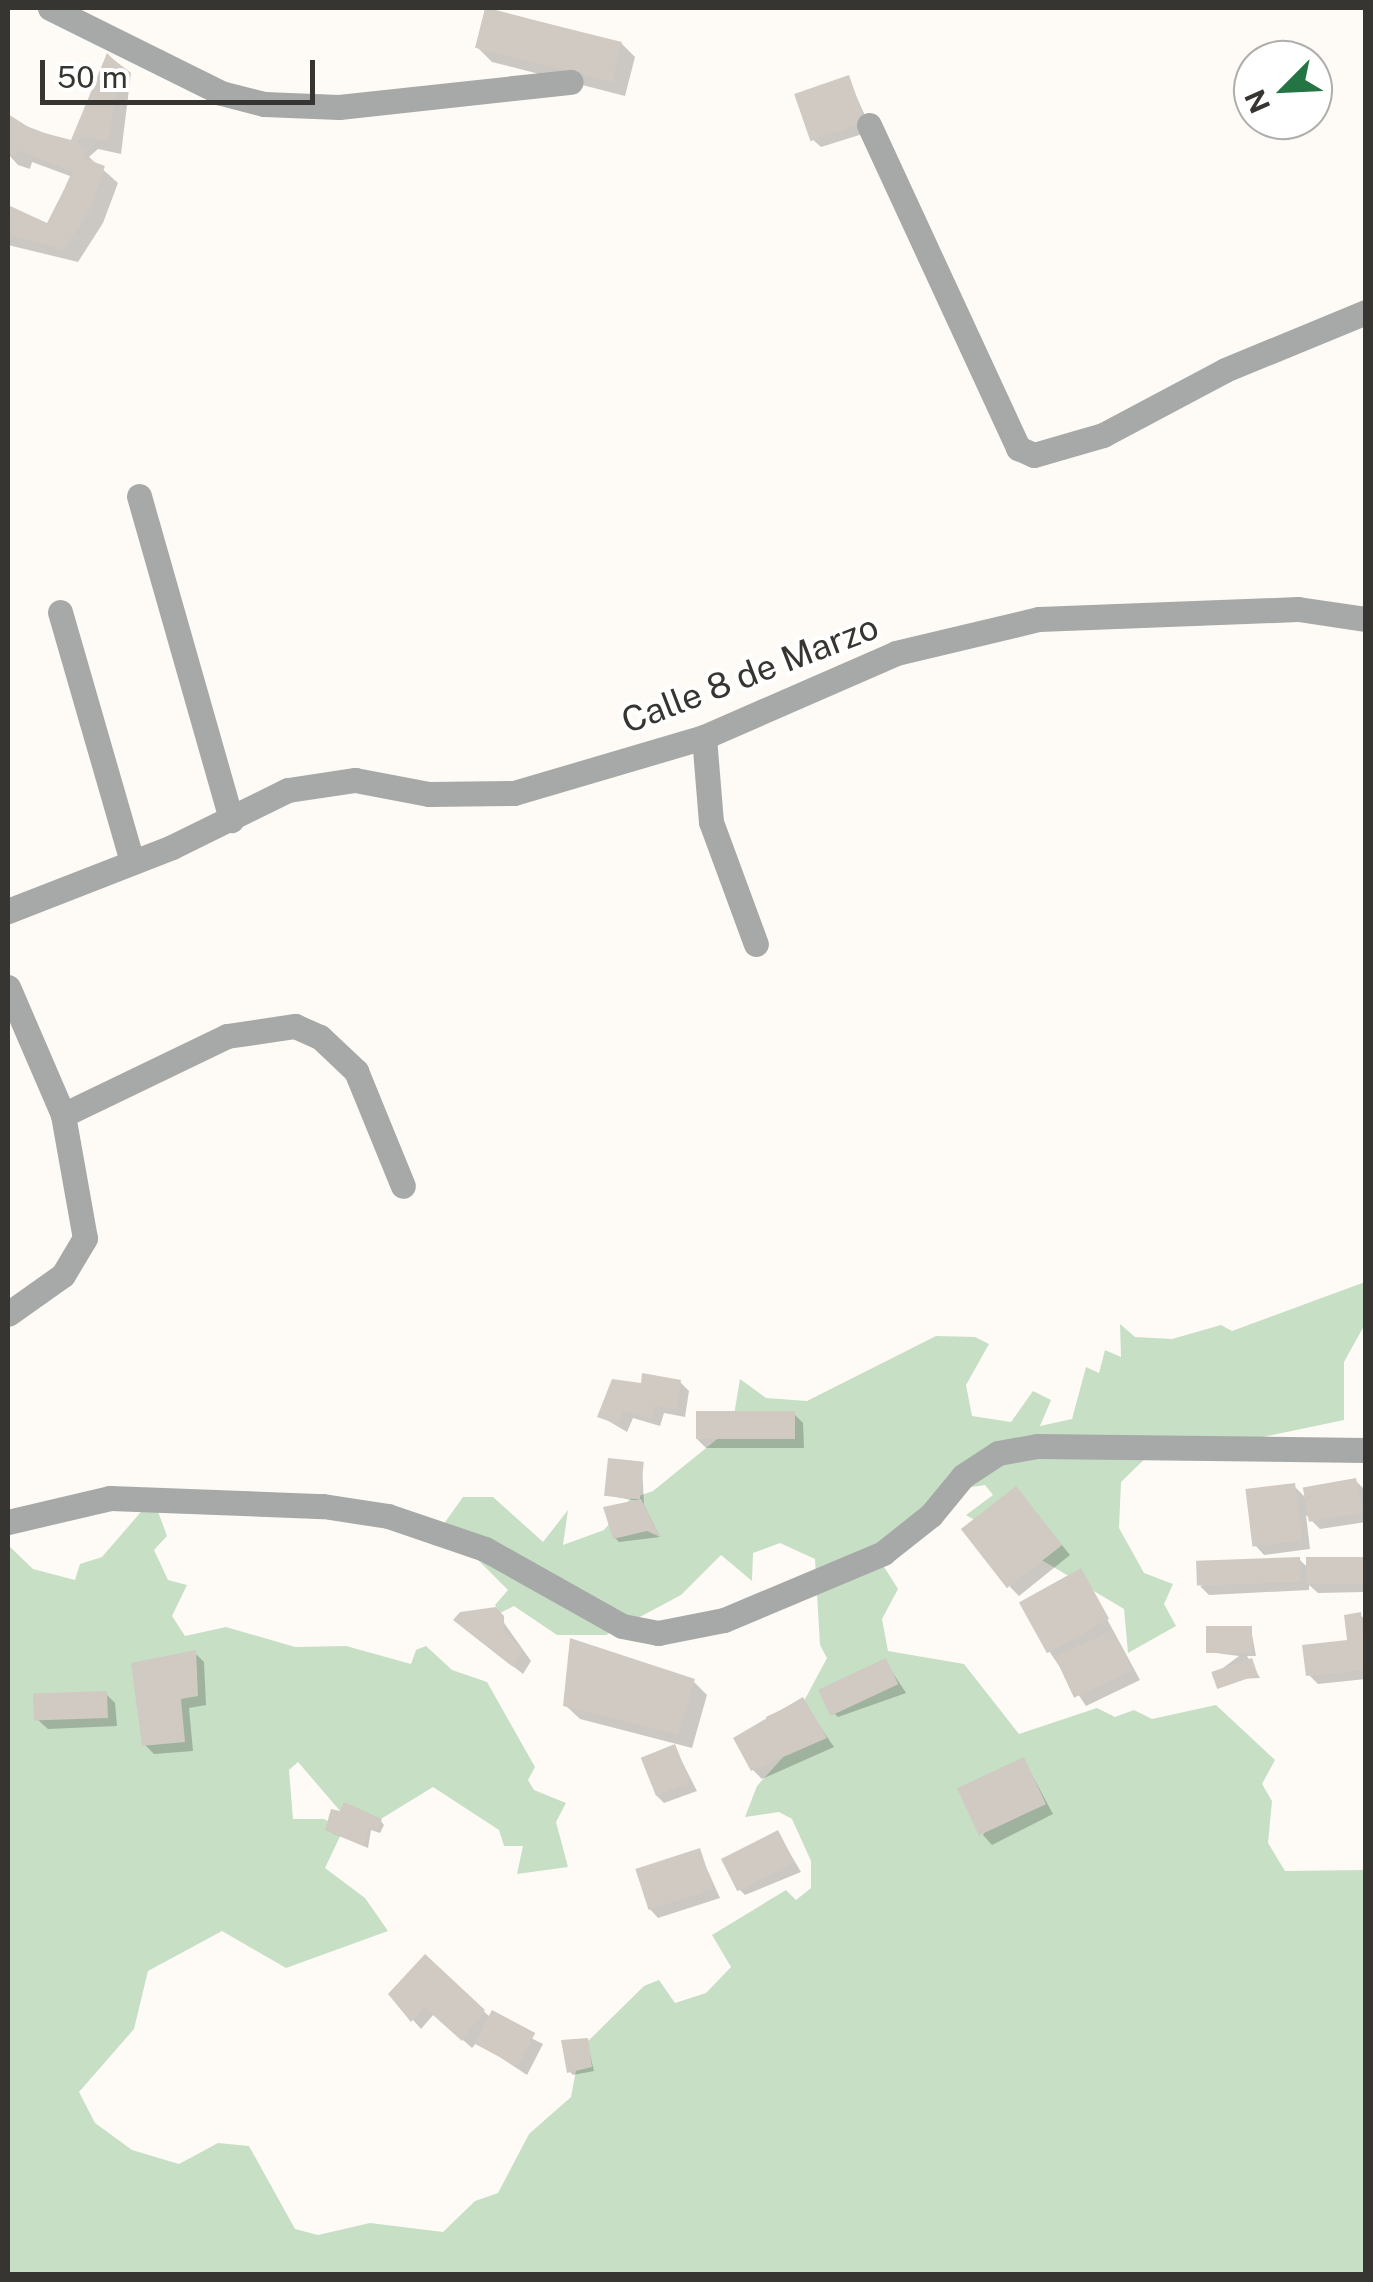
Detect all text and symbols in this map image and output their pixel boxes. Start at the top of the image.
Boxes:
scale bar [45,40,320,102]
north arrow [1233,40,1333,140]
text: 50 m [57,59,128,95]
text: N [1237,85,1276,118]
street label: Calle 8 de Marzo [615,606,885,742]

